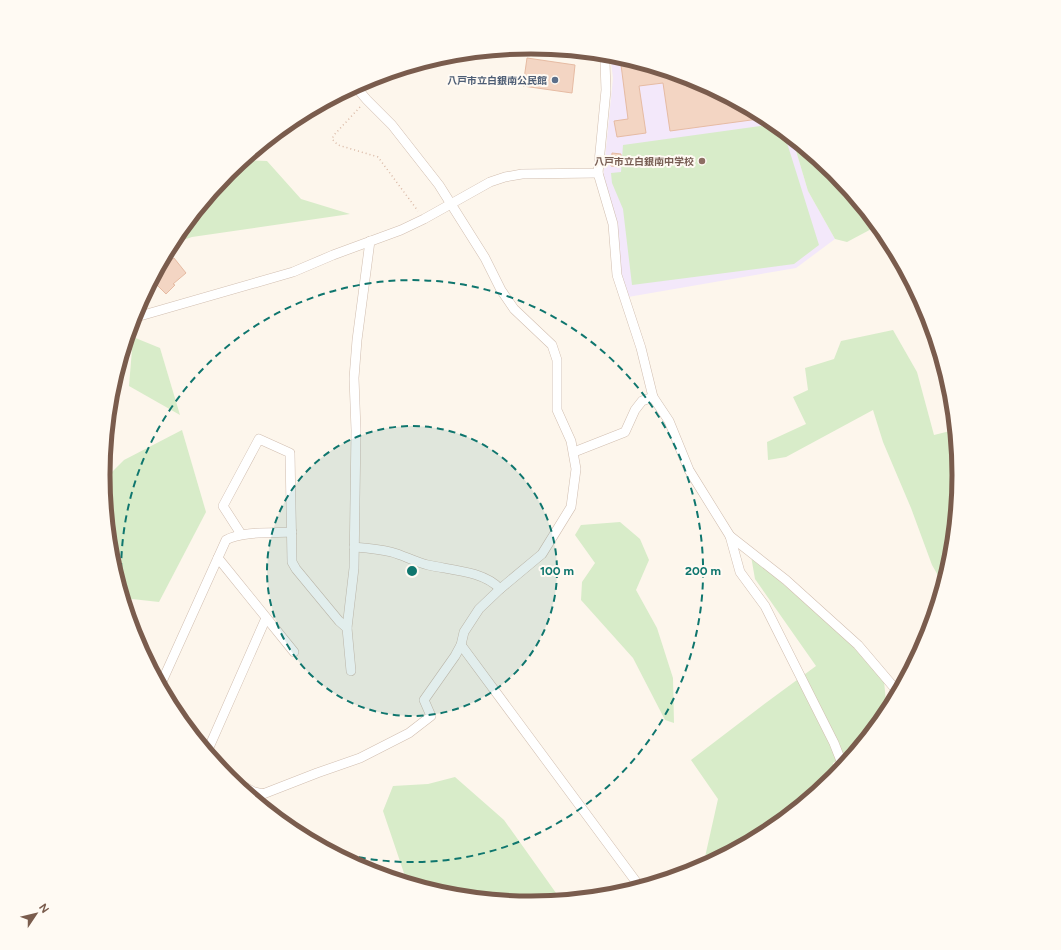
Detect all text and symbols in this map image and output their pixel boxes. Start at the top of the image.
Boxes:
place label: 八戸市立白銀南公民館 [447,74,547,87]
marker: 八戸市立白銀南公民館 [550,75,560,85]
place label: 八戸市立白銀南中学校 [594,155,694,168]
marker: 八戸市立白銀南中学校 [697,156,707,166]
centre of rings [405,564,419,578]
text: 100 m [540,564,574,578]
text: 200 m [685,564,721,578]
north arrow [16,894,56,934]
text: N [36,901,52,916]

